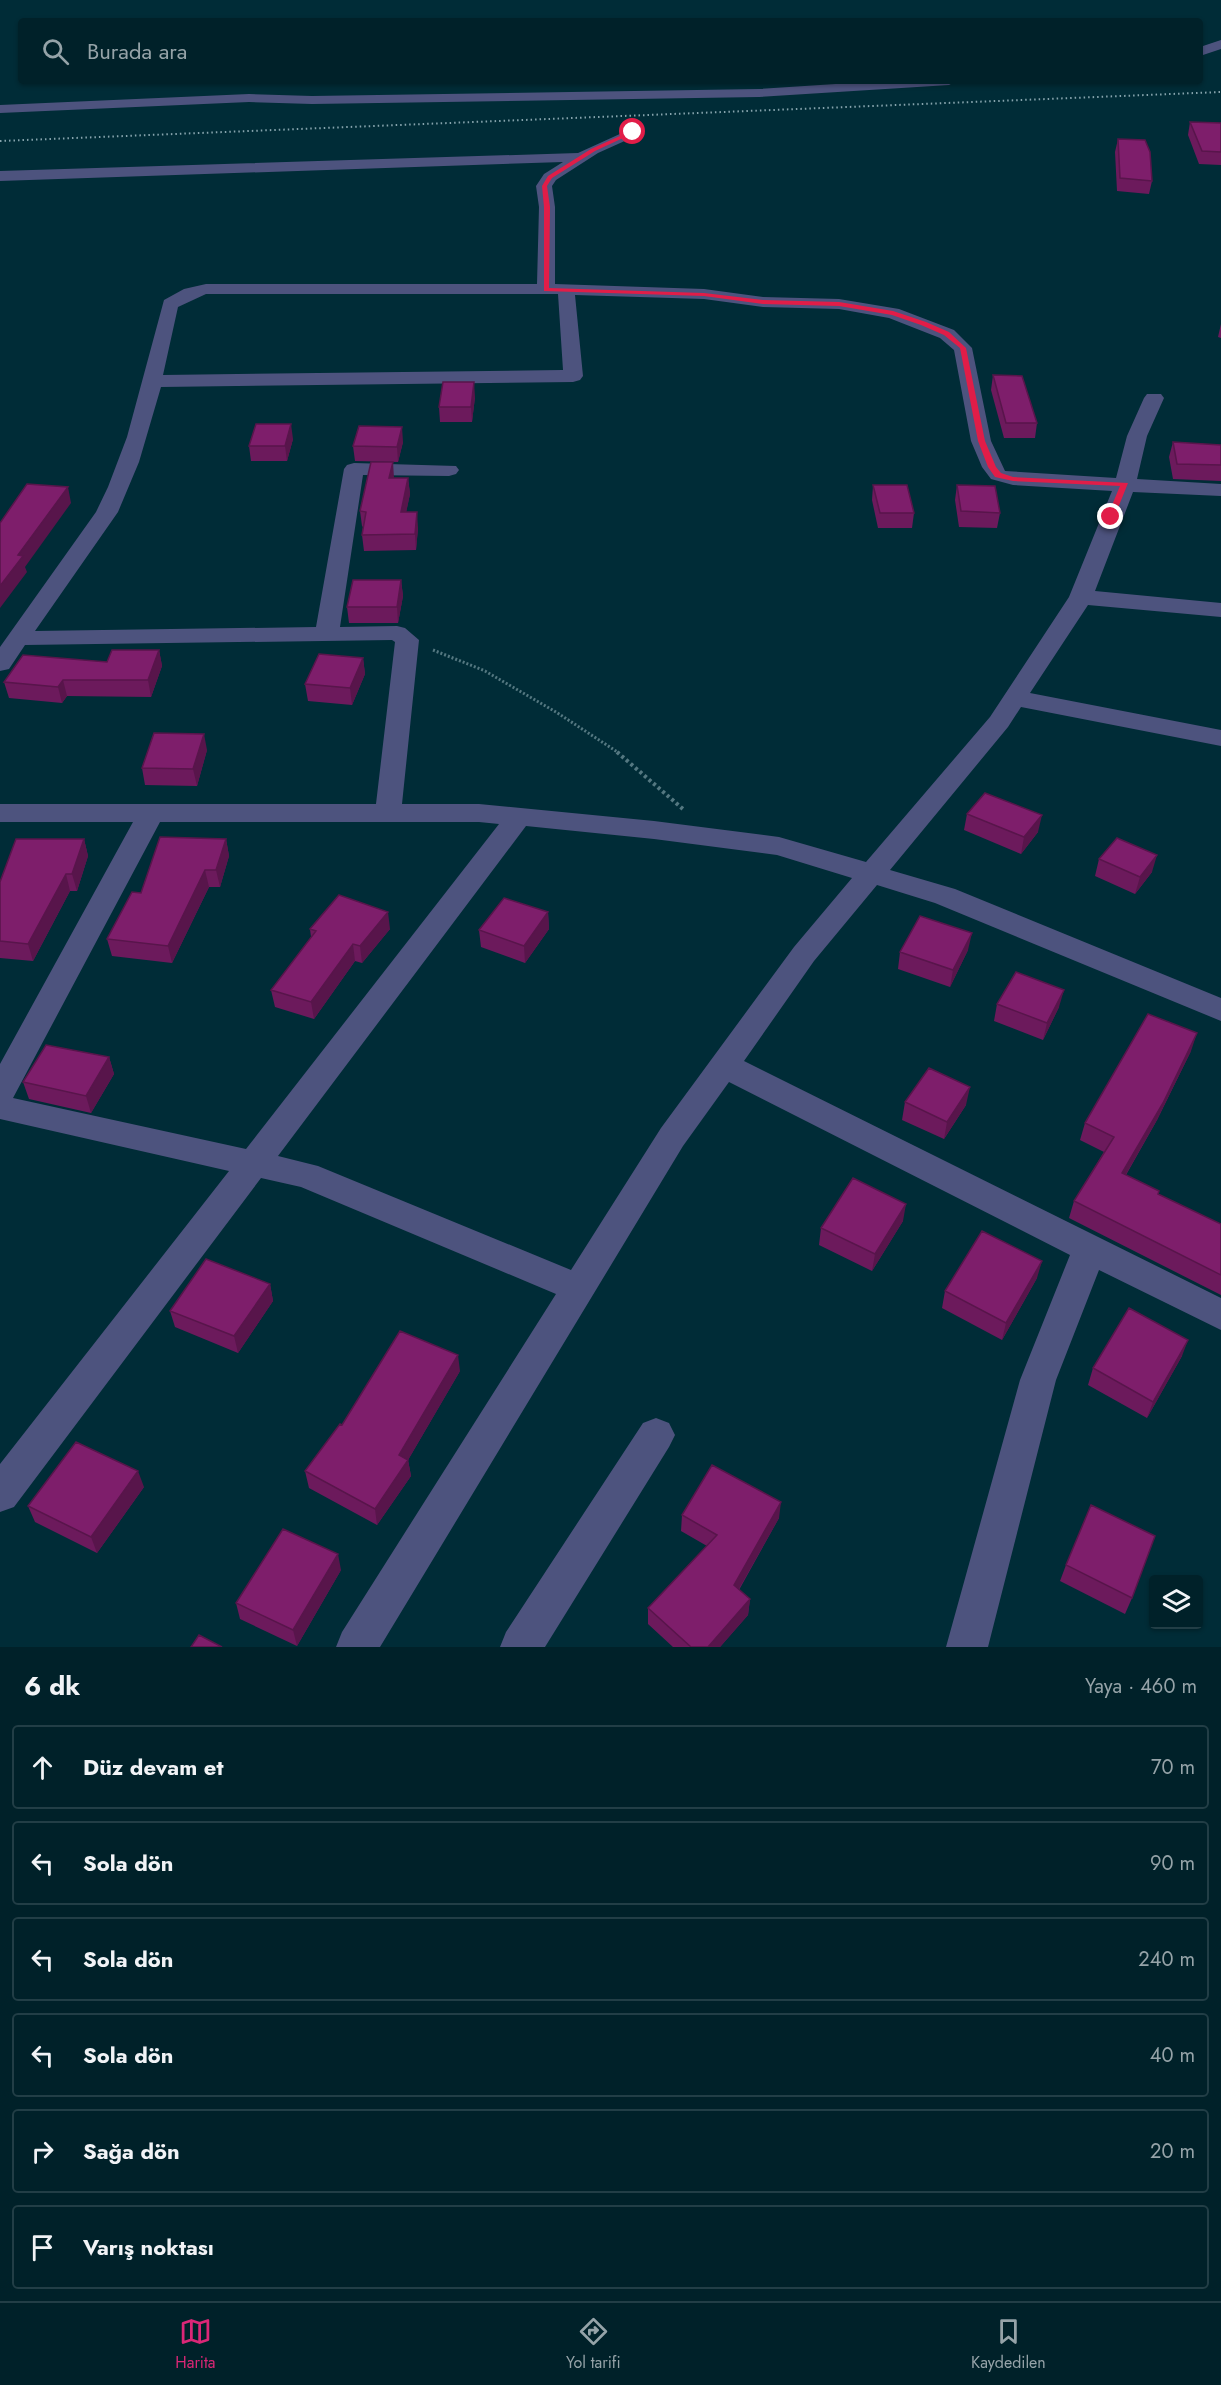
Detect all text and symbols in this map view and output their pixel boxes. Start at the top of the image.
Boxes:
search box [18,18,1203,84]
icon: search [39,35,72,68]
text: Burada ara [87,35,187,67]
route start [619,118,645,144]
route end [1097,503,1123,529]
map controls [1149,1575,1203,1629]
button: layers [1149,1575,1203,1629]
text: 6 dk [24,1667,80,1705]
text: Yaya · 460 m [1085,1672,1197,1701]
icon: ahead [26,1751,59,1784]
text: Düz devam et [83,1751,223,1783]
text: 70 m [1151,1753,1195,1782]
icon: left [26,1847,59,1880]
text: Sola dön [83,1847,173,1879]
text: 90 m [1150,1849,1195,1878]
icon: left [26,1943,59,1976]
text: Sola dön [83,1943,173,1975]
text: 240 m [1138,1945,1195,1974]
icon: left [26,2039,59,2072]
text: Sola dön [83,2039,173,2071]
text: 40 m [1150,2041,1195,2070]
icon: right [26,2135,59,2168]
text: Sağa dön [83,2135,180,2167]
text: 20 m [1150,2137,1195,2166]
icon: arrive [26,2231,59,2264]
text: Varış noktası [83,2231,214,2263]
tab: Harita [175,2315,216,2374]
tab: Yol tarifi [566,2315,621,2374]
tab: Kaydedilen [971,2315,1046,2374]

